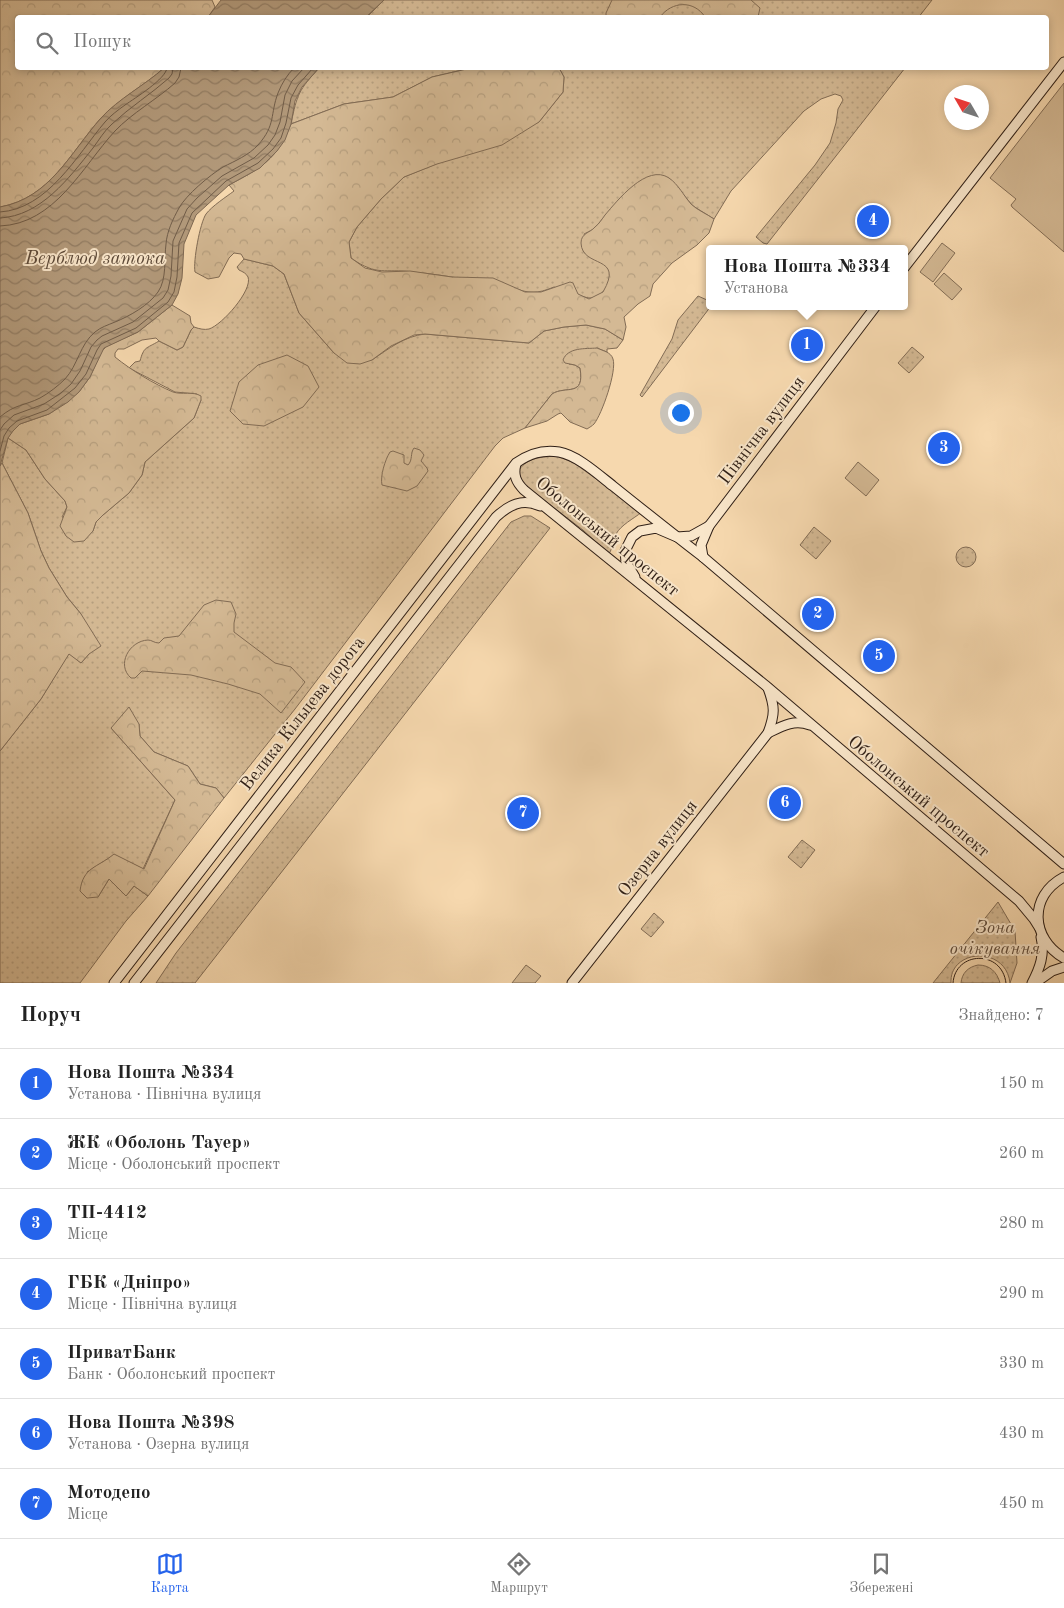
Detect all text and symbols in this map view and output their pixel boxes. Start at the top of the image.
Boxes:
search box [15,15,1049,70]
icon: search [33,29,61,57]
text: Пошук [73,33,131,52]
north arrow [944,85,989,130]
pin: 4 [857,202,889,240]
popup [706,245,908,310]
water label: Верблюд затока [24,249,165,269]
text: Нова Пошта №334 [723,258,891,277]
text: Установа [723,281,788,297]
pin: 1 [791,326,823,364]
street label: Північна вулиця [715,373,808,488]
your location [668,400,694,426]
pin: 3 [928,429,960,467]
street label: Оболонський проспект [532,474,682,600]
pin: 2 [802,595,834,633]
street label: Велика Кільцева дорога [237,633,368,794]
pin: 5 [863,637,895,675]
street label: Оболонський проспект [844,732,993,861]
pin: 6 [769,784,801,822]
pin: 7 [507,794,539,832]
street label: Озерна вулиця [615,797,701,900]
park label: Зона очікування [950,919,1041,958]
text: Поруч [20,1005,81,1026]
text: Знайдено: 7 [959,1008,1044,1024]
text: Нова Пошта №334 [67,1064,234,1083]
text: 1 [31,1076,41,1092]
text: 150 m [999,1076,1044,1092]
text: Установа · Північна вулиця [67,1087,261,1103]
text: ЖК «Оболонь Тауер» [67,1134,251,1153]
text: 2 [31,1146,41,1162]
text: 260 m [999,1146,1044,1162]
text: Місце · Оболонський проспект [67,1157,280,1173]
text: ТП-4412 [67,1204,147,1223]
text: 3 [31,1216,41,1232]
text: 280 m [999,1216,1044,1232]
text: Місце [67,1227,108,1243]
text: ГБК «Дніпро» [67,1274,191,1293]
text: 4 [31,1286,41,1302]
text: 290 m [999,1286,1044,1302]
text: Місце · Північна вулиця [67,1297,237,1313]
text: ПриватБанк [67,1344,176,1363]
text: 5 [31,1356,41,1372]
text: 330 m [999,1356,1044,1372]
text: Банк · Оболонський проспект [67,1367,275,1383]
text: Нова Пошта №398 [67,1414,234,1433]
text: 6 [31,1426,41,1442]
text: 430 m [999,1426,1044,1442]
text: Установа · Озерна вулиця [67,1437,249,1453]
text: Мотодепо [67,1484,151,1503]
text: 7 [31,1496,41,1512]
text: 450 m [999,1496,1044,1512]
text: Місце [67,1507,108,1523]
tab: Карта [151,1550,189,1597]
tab: Маршрут [490,1550,548,1597]
tab: Збережені [849,1550,913,1597]

